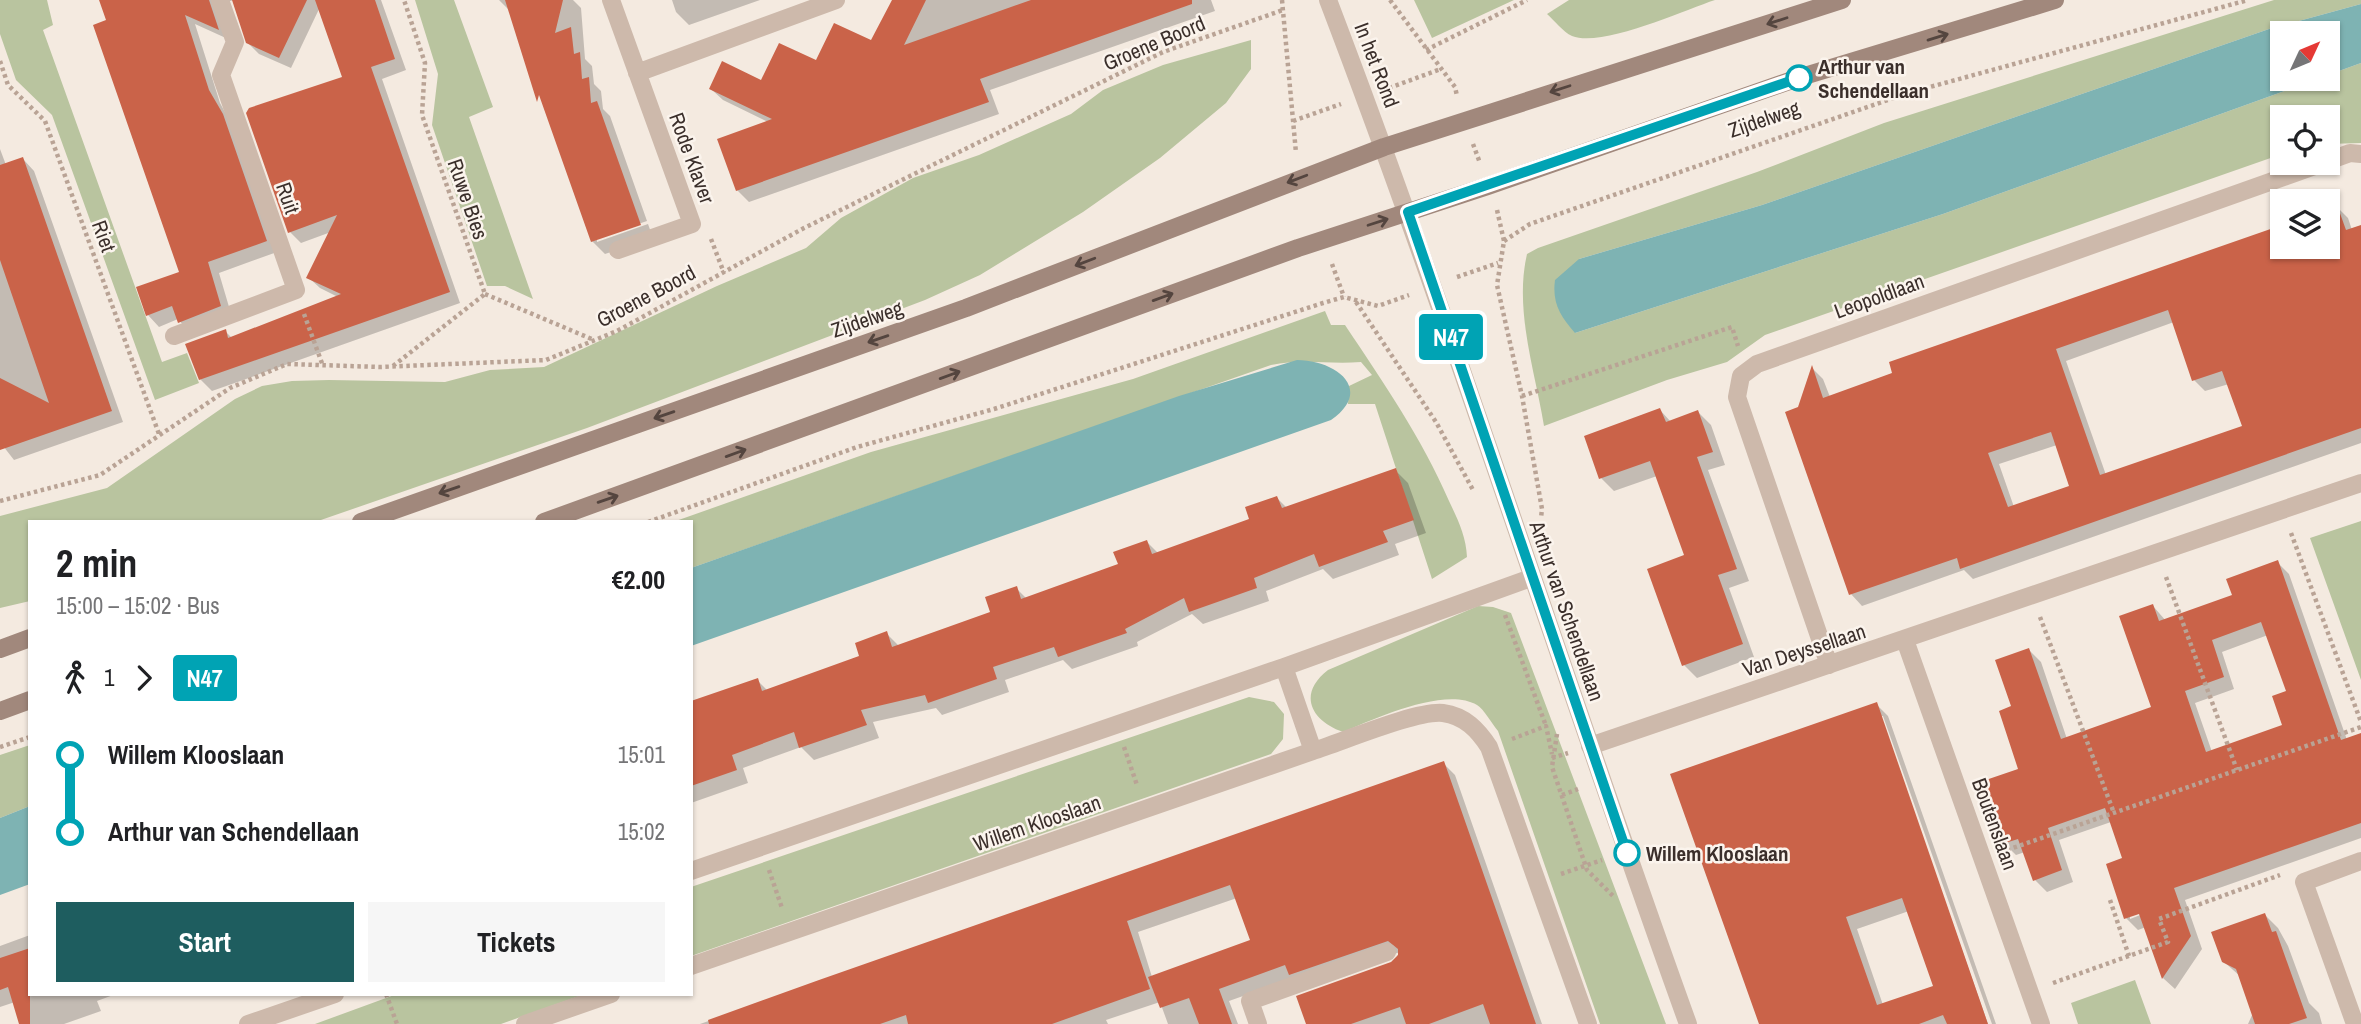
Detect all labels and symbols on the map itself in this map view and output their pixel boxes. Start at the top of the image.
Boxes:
street label: Groene Boord [1099,9,1209,77]
one-way arrow [1766,15,1788,28]
street label: In het Rond [1348,18,1406,112]
north arrow [2270,21,2340,91]
one-way arrow [1926,29,1948,42]
place label: Arthur van Schendellaan [1818,52,1929,105]
marker: Arthur van Schendellaan [1786,65,1812,91]
one-way arrow [1550,84,1572,96]
street label: Zijdelweg [1724,93,1804,145]
street label: Rode Klaver [662,109,722,208]
street label: Ruwe Bies [441,155,495,243]
one-way arrow [1286,173,1308,186]
street label: Ruit [269,178,307,218]
one-way arrow [1367,214,1389,227]
street label: Riet [85,216,123,256]
one-way arrow [1075,256,1096,269]
street label: Groene Boord [591,258,701,334]
street label: Leopoldlaan [1830,266,1928,326]
one-way arrow [1152,290,1174,302]
street label: Zijdelweg [827,293,907,345]
line badge: N47 [1411,314,1491,360]
one-way arrow [868,334,890,346]
one-way arrow [938,368,960,380]
one-way arrow [653,410,675,422]
one-way arrow [725,446,747,459]
one-way arrow [438,484,460,497]
one-way arrow [597,492,619,505]
street label: Arthur van Schendellaan [1522,516,1611,705]
street label: Van Deyssellaan [1739,616,1869,684]
street label: Boutenslaan [1965,774,2025,874]
street label: Willem Klooslaan [969,788,1105,858]
place label: Willem Klooslaan [1646,839,1788,868]
marker: Willem Klooslaan [1614,840,1640,866]

